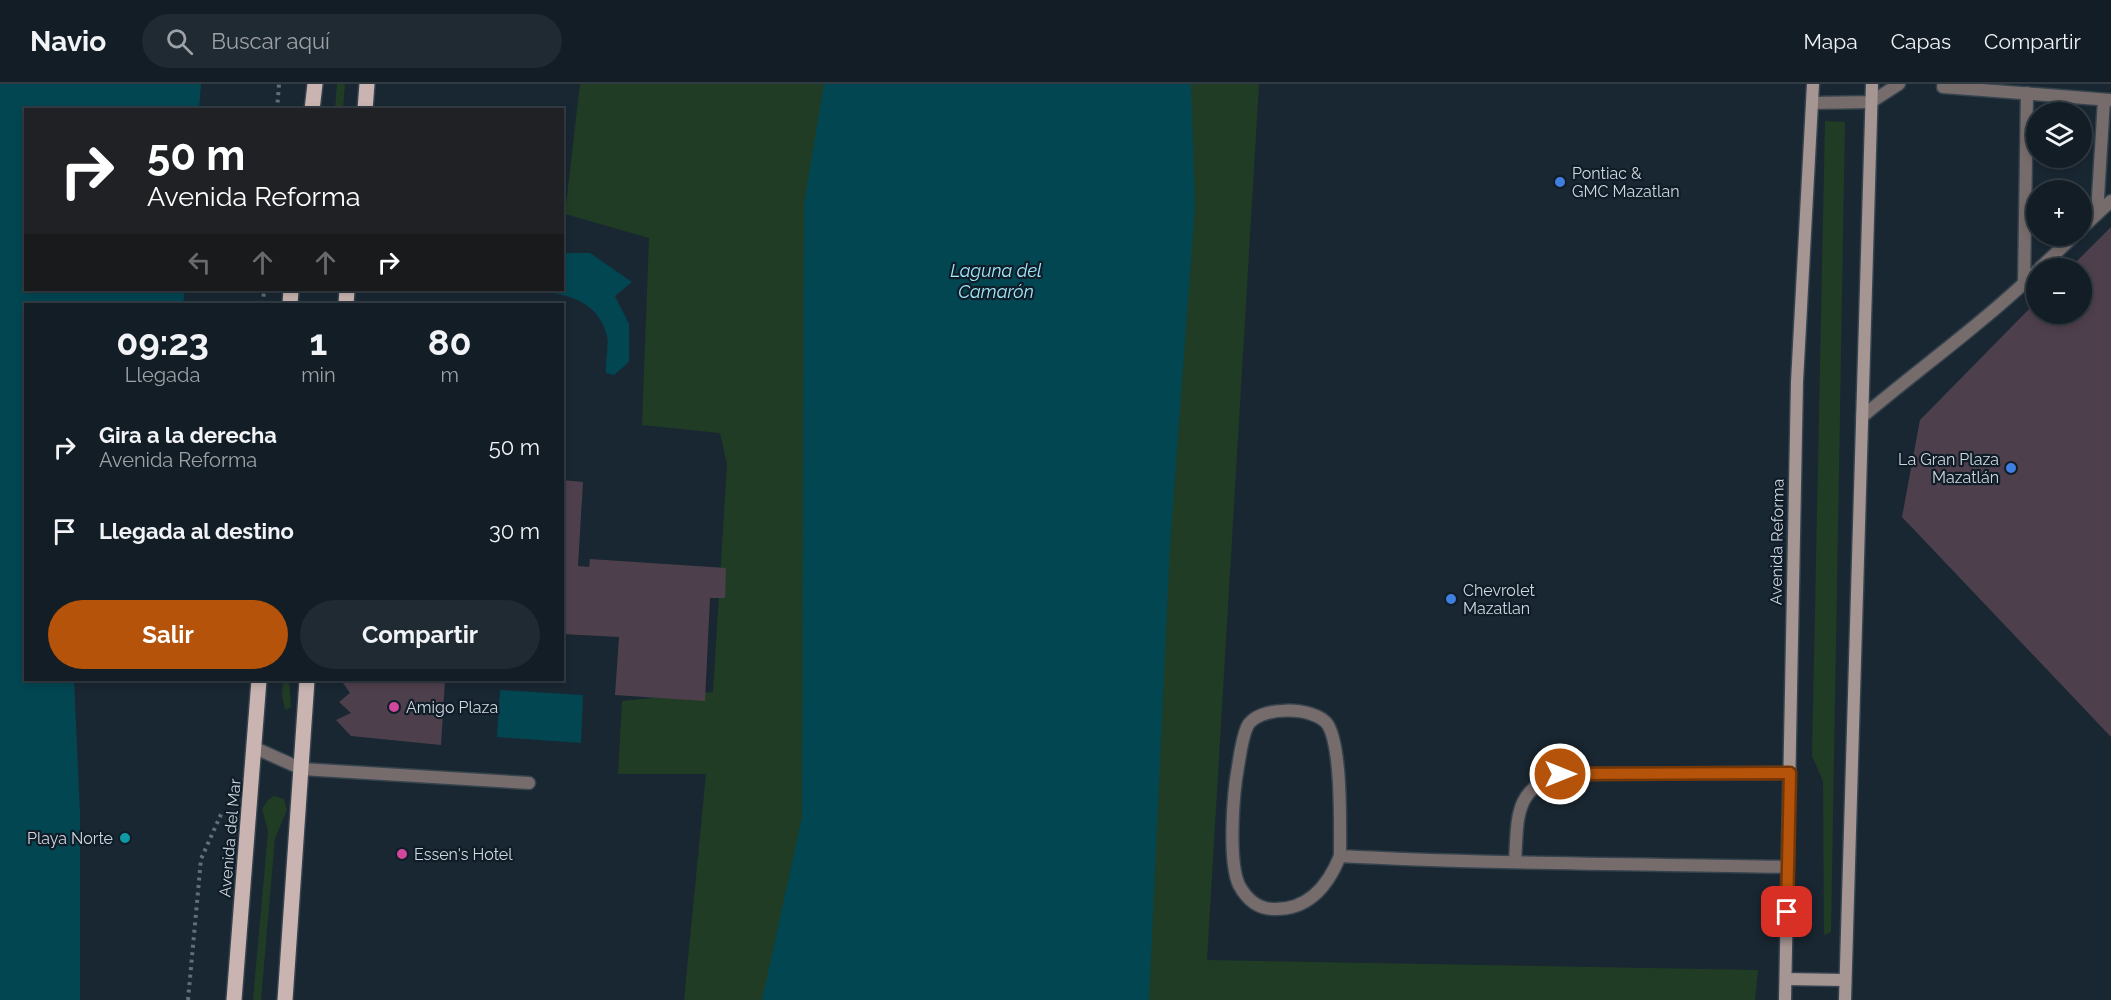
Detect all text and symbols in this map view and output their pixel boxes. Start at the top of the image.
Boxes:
search box [142,14,562,68]
text: Navio [30,25,106,58]
icon: search [163,25,196,58]
text: Buscar aquí [211,28,330,54]
text: Mapa [1803,29,1858,54]
text: Capas [1891,29,1951,54]
text: Compartir [1984,29,2081,54]
map controls [2026,102,2092,324]
button: layers [2026,102,2092,168]
text: 50 m [147,131,245,180]
icon: right [48,132,126,210]
place label: Pontiac & GMC Mazatlan [1572,164,1680,201]
marker: Pontiac & GMC Mazatlan [1553,175,1567,189]
button: + [2026,180,2092,246]
text: Avenida Reforma [147,181,361,212]
icon: left [183,246,216,279]
icon: ahead [246,246,279,279]
icon: ahead [309,246,342,279]
icon: right [372,246,405,279]
button: − [2026,258,2092,324]
water label: Laguna del Camarón [950,260,1042,302]
text: 09:23 [116,321,209,363]
text: 1 [309,321,327,363]
text: 80 [428,321,472,363]
text: Llegada [125,363,200,387]
text: min [301,363,336,387]
text: m [441,363,459,387]
text: Gira a la derecha [99,422,277,448]
icon: right [48,431,81,464]
text: 50 m [489,434,540,460]
text: Avenida Reforma [99,448,257,472]
place label: La Gran Plaza Mazatlán [1898,450,1999,487]
marker: La Gran Plaza Mazatlán [2004,461,2018,475]
street label: Avenida Reforma [1766,479,1788,605]
icon: arrive [48,515,81,548]
text: Llegada al destino [99,518,294,544]
text: 30 m [489,518,540,544]
place label: Chevrolet Mazatlan [1463,581,1536,618]
marker: Chevrolet Mazatlan [1444,592,1458,606]
button: Salir [48,600,288,669]
button: Compartir [300,600,540,669]
place label: Amigo Plaza [406,698,498,717]
marker: Amigo Plaza [387,700,401,714]
position arrow [1528,742,1592,806]
street label: Avenida del Mar [215,777,245,898]
place label: Playa Norte [27,829,113,848]
marker: Playa Norte [118,831,132,845]
place label: Essen's Hotel [414,845,513,864]
marker: Essen's Hotel [395,847,409,861]
pin [1761,886,1812,937]
icon: arrive [1770,895,1803,928]

